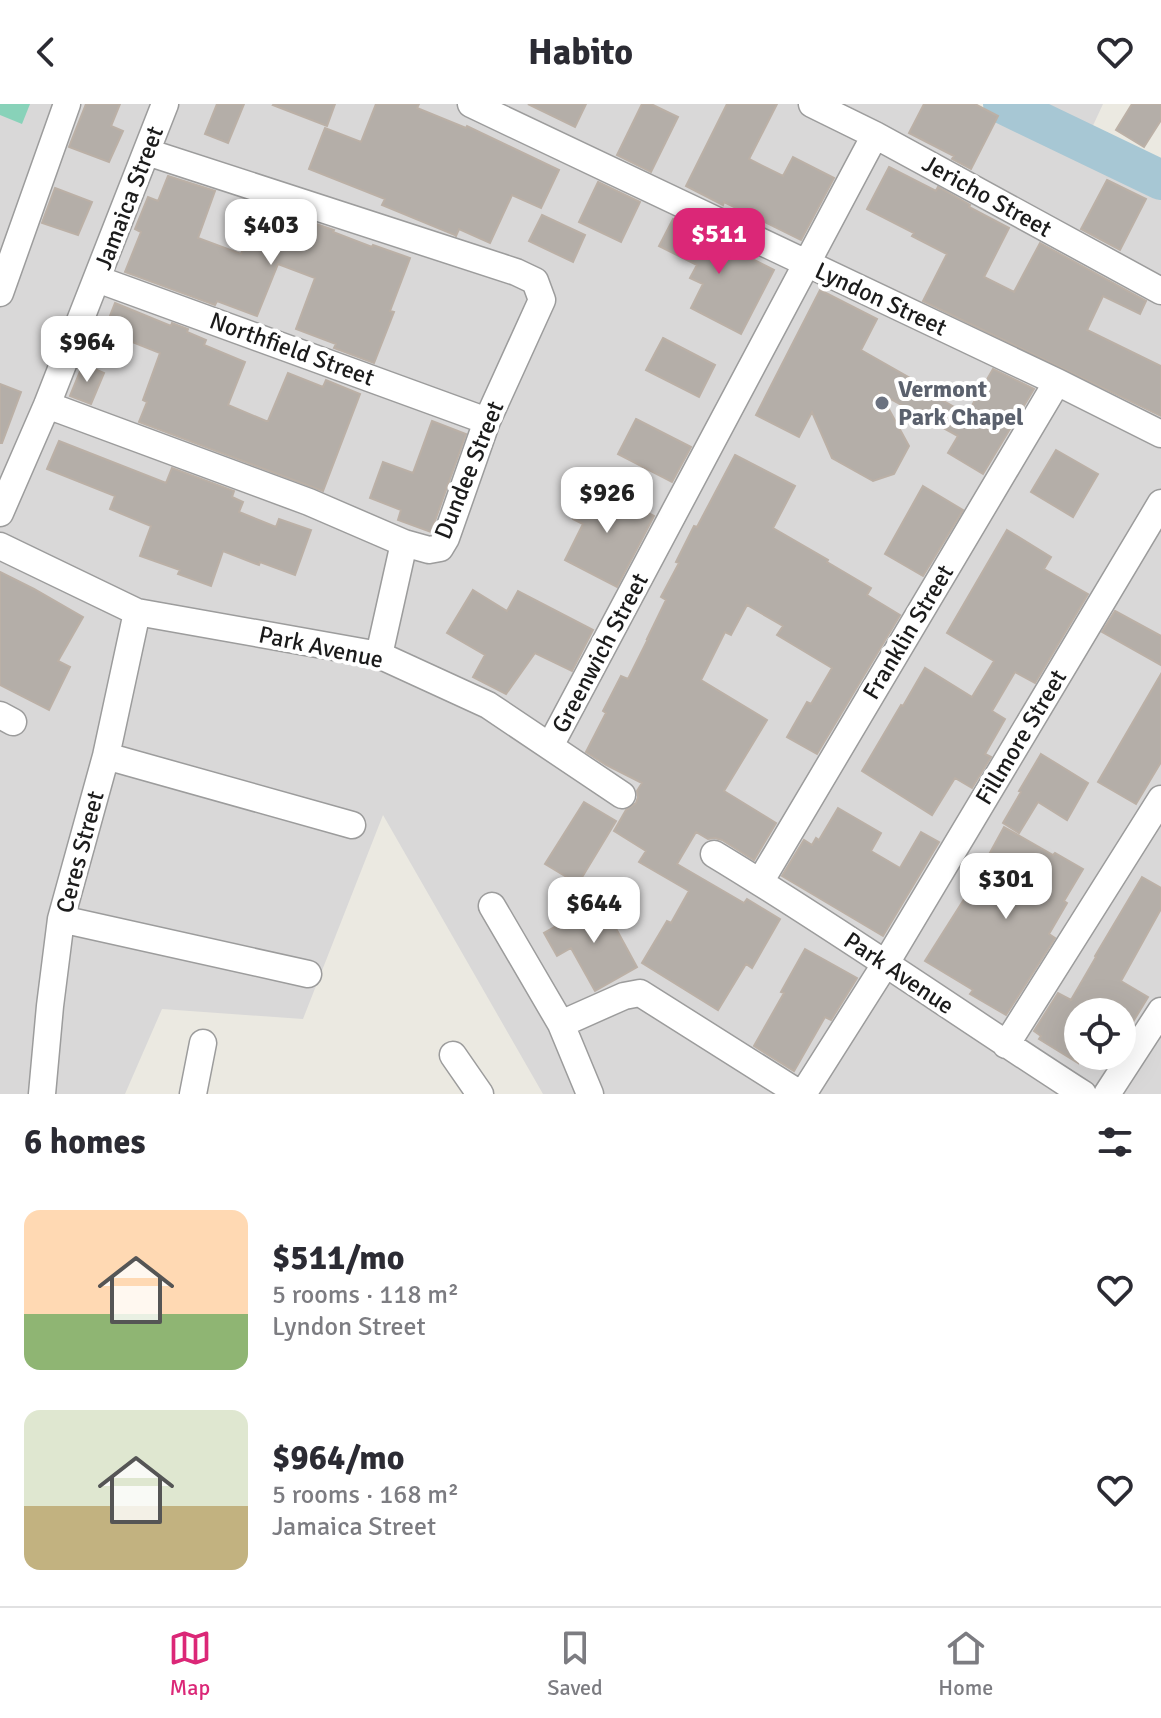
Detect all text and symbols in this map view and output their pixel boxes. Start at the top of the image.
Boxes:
icon: back [24,30,68,74]
text: Habito [528,30,633,75]
icon: heart [1093,30,1137,74]
street label: Jamaica Street [88,122,170,274]
street label: Jericho Street [917,148,1057,244]
pin: $403 [224,199,318,267]
pin: $511 [672,208,766,276]
text: $403 [243,209,299,241]
text: $511 [691,218,747,250]
street label: Lyndon Street [810,255,952,343]
street label: Northfield Street [206,305,378,393]
pin: $964 [40,316,134,384]
text: $964 [59,326,115,358]
place label: Vermont Park Chapel [898,374,1024,432]
marker: Vermont Park Chapel [873,394,891,412]
street label: Dundee Street [428,397,510,543]
pin: $926 [560,467,654,535]
text: $926 [579,477,635,509]
street label: Franklin Street [856,559,960,705]
street label: Greenwich Street [545,568,655,738]
street label: Park Avenue [256,619,386,675]
street label: Fillmore Street [969,664,1073,810]
street label: Ceres Street [49,788,111,916]
pin: $301 [959,853,1053,921]
text: $301 [978,863,1034,895]
pin: $644 [547,877,641,945]
text: $644 [566,887,622,919]
street label: Park Avenue [838,925,960,1021]
map controls [1064,998,1136,1070]
button: locate [1064,998,1136,1070]
icon: filters [1093,1120,1137,1164]
text: 6 homes [24,1121,145,1163]
text: $511/mo [272,1237,405,1279]
icon: home [88,1242,184,1338]
icon: heart [1093,1268,1137,1312]
text: 5 rooms · 118 m² [272,1279,459,1311]
text: Lyndon Street [272,1311,426,1343]
text: $964/mo [272,1437,405,1479]
icon: home [88,1442,184,1538]
icon: heart [1093,1468,1137,1512]
text: 5 rooms · 168 m² [272,1479,459,1511]
text: Jamaica Street [272,1511,436,1543]
tab: Map [168,1626,212,1701]
tab: Saved [547,1626,603,1701]
tab: Home [938,1626,993,1701]

